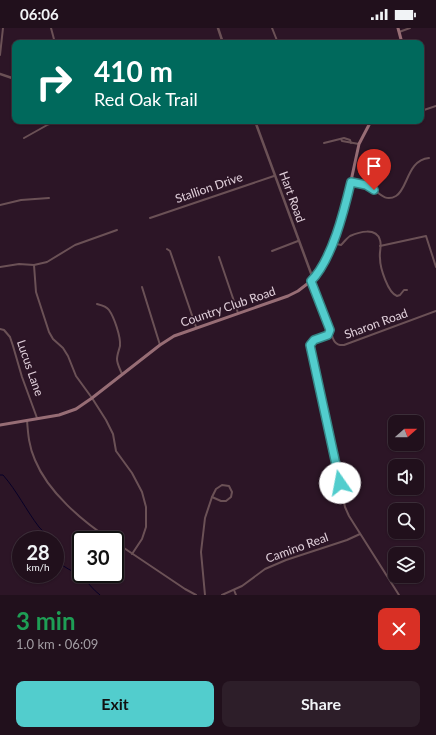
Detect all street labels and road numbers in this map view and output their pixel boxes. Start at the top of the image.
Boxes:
street label: Stallion Drive [173,169,244,206]
street label: Hart Road [276,169,309,224]
street label: Country Club Road [178,283,277,330]
street label: Sharon Road [342,305,410,342]
street label: Lucus Lane [14,338,47,398]
street label: Camino Real [263,529,330,566]

